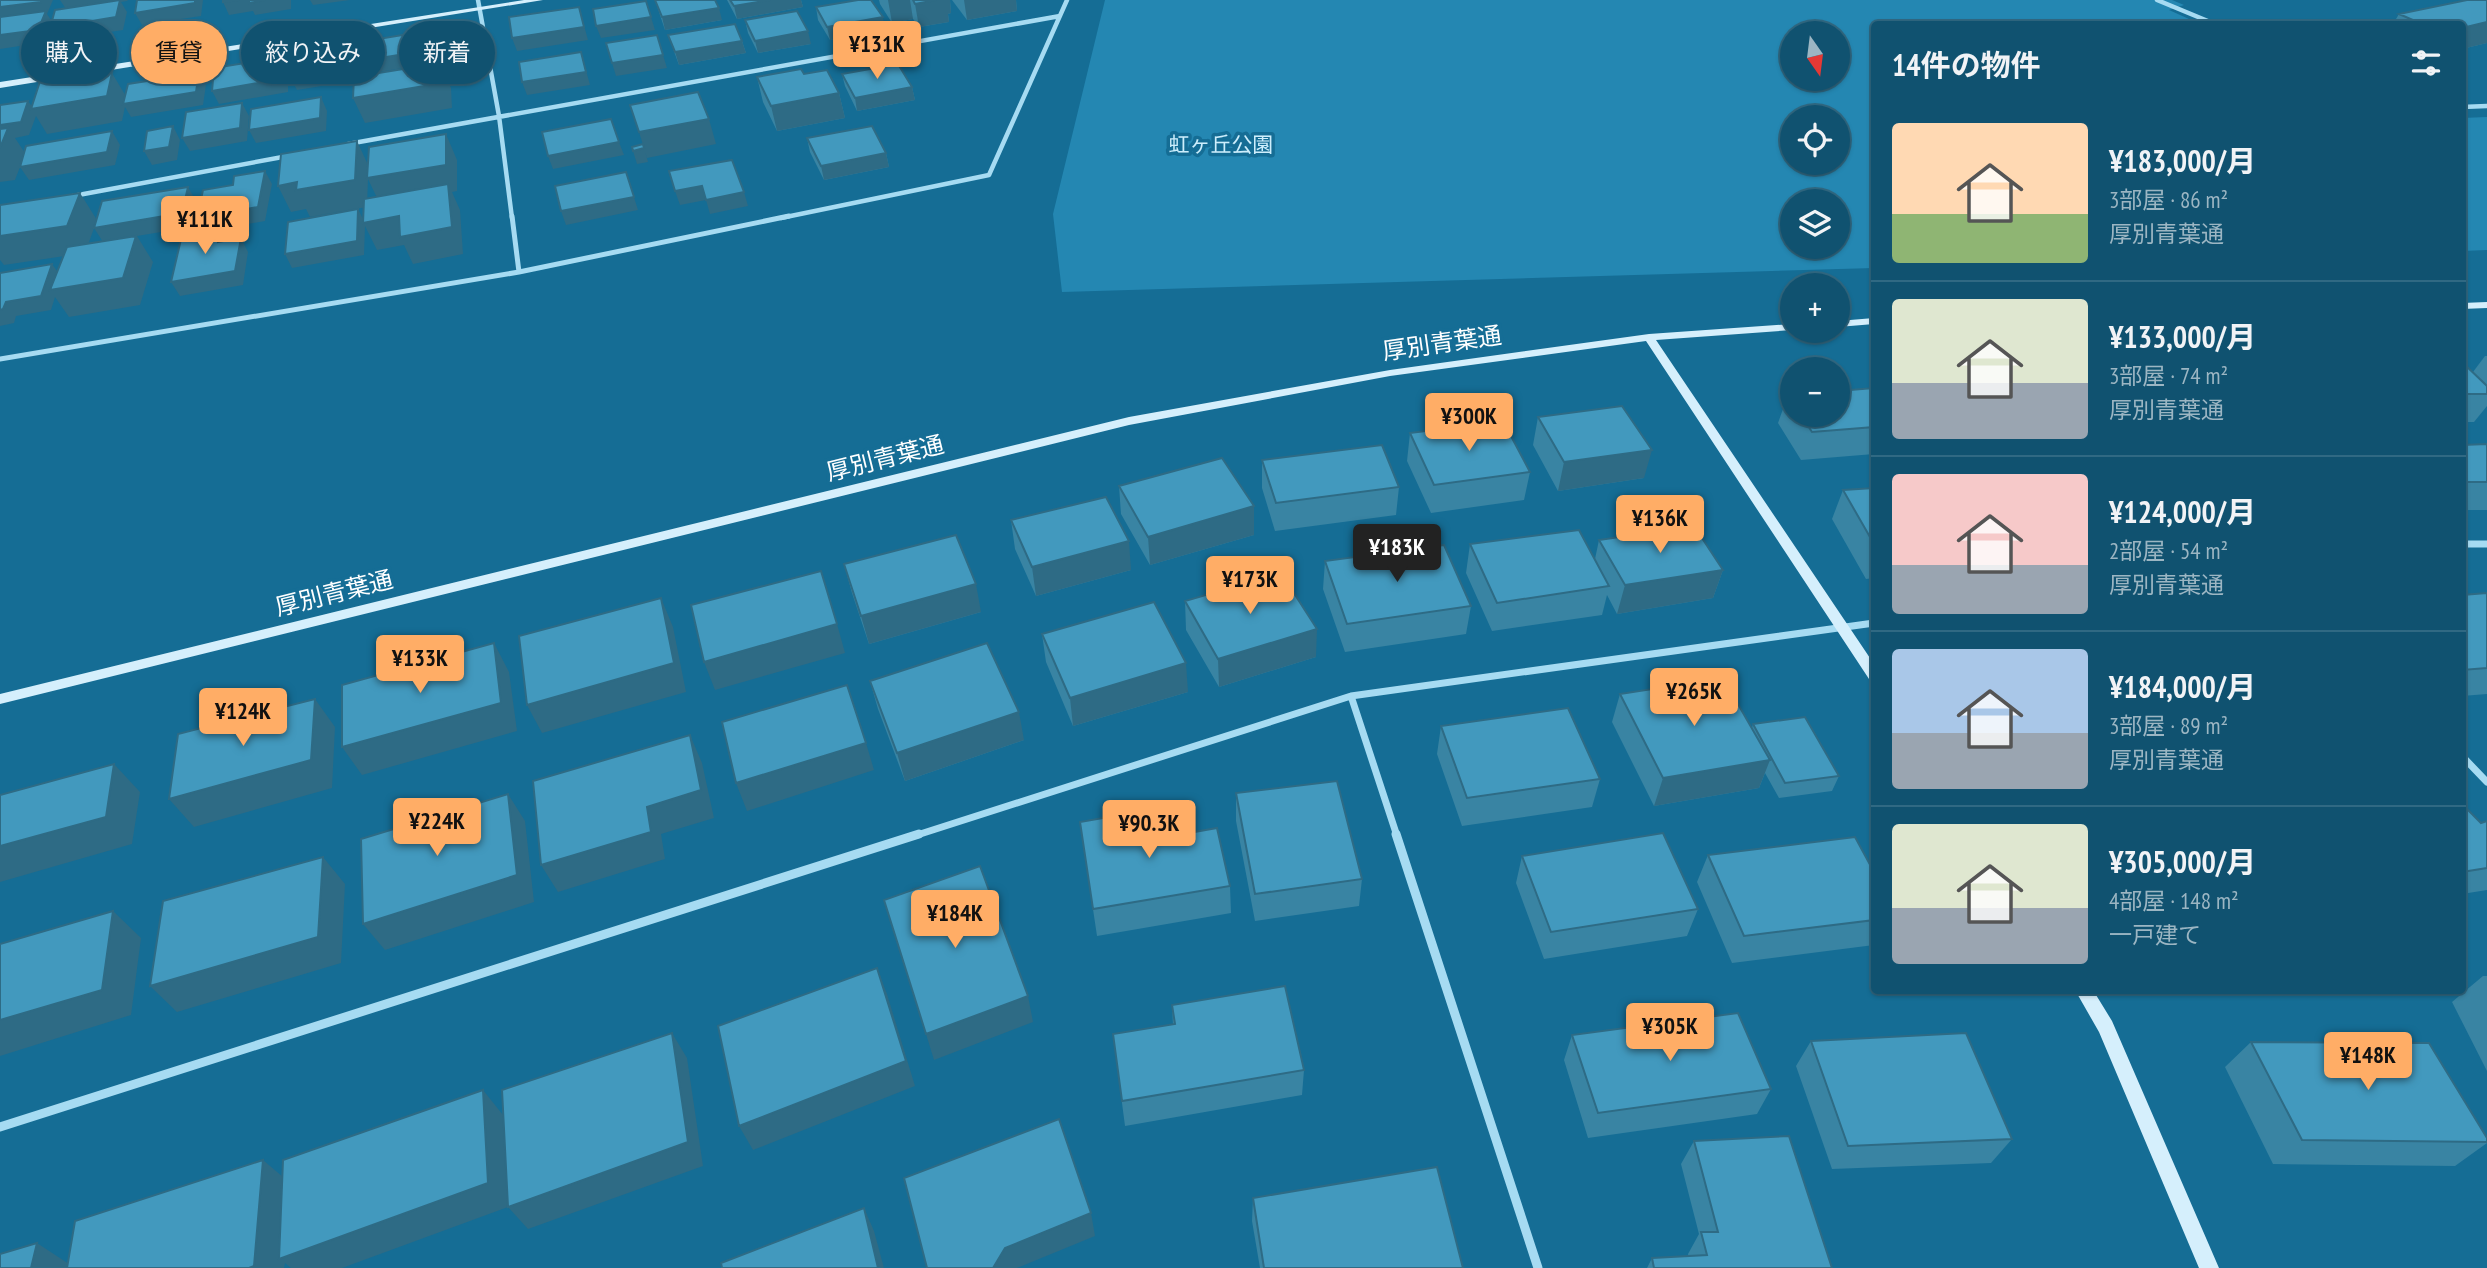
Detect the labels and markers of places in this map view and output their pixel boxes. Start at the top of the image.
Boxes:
pin: ¥131K [828,22,926,81]
pin: ¥111K [156,196,254,256]
pin: ¥300K [1420,393,1518,453]
pin: ¥136K [1611,496,1709,555]
pin: ¥183K [1348,524,1446,584]
pin: ¥173K [1201,556,1299,616]
pin: ¥133K [371,636,469,695]
pin: ¥265K [1645,668,1743,728]
pin: ¥124K [194,688,292,748]
pin: ¥224K [388,798,486,858]
pin: ¥90.3K [1092,800,1206,860]
pin: ¥184K [906,890,1004,950]
pin: ¥305K [1621,1004,1719,1063]
pin: ¥148K [2319,1032,2417,1092]

